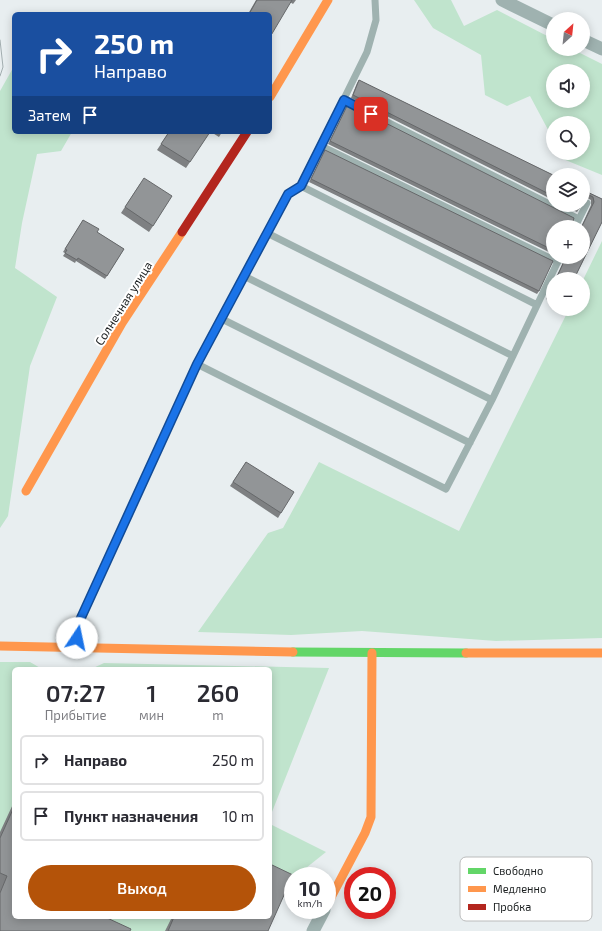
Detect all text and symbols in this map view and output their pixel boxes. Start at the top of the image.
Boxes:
north arrow [546,12,590,56]
map controls [546,12,590,316]
text: 250 m [94,26,174,60]
icon: right [28,28,80,80]
text: Направо [94,60,167,82]
button: sound [546,64,590,108]
pin [354,97,388,131]
icon: arrive [360,103,382,125]
icon: arrive [79,104,101,126]
text: Затем [28,106,71,124]
button: search [546,116,590,160]
button: layers [546,168,590,212]
button: + [546,220,590,264]
street label: Солнечная улица [92,258,155,348]
button: − [546,272,590,316]
position arrow [56,617,98,659]
text: 07:27 [46,678,105,707]
text: 1 [147,678,157,707]
text: 260 [197,678,239,707]
text: Прибытие [45,707,106,723]
text: мин [139,707,164,723]
text: m [212,707,224,723]
icon: right [30,749,52,771]
text: Направо [64,751,127,769]
text: 250 m [212,751,254,769]
icon: arrive [30,805,52,827]
text: Пункт назначения [64,807,198,825]
text: 10 m [222,807,254,825]
legend [460,857,592,921]
text: Свободно [493,864,543,877]
button: Выход [28,865,256,911]
speed limit sign: 20 [344,867,396,919]
text: 10 [299,876,321,900]
text: Медленно [493,882,546,895]
text: km/h [298,897,322,909]
text: Пробка [493,900,531,913]

